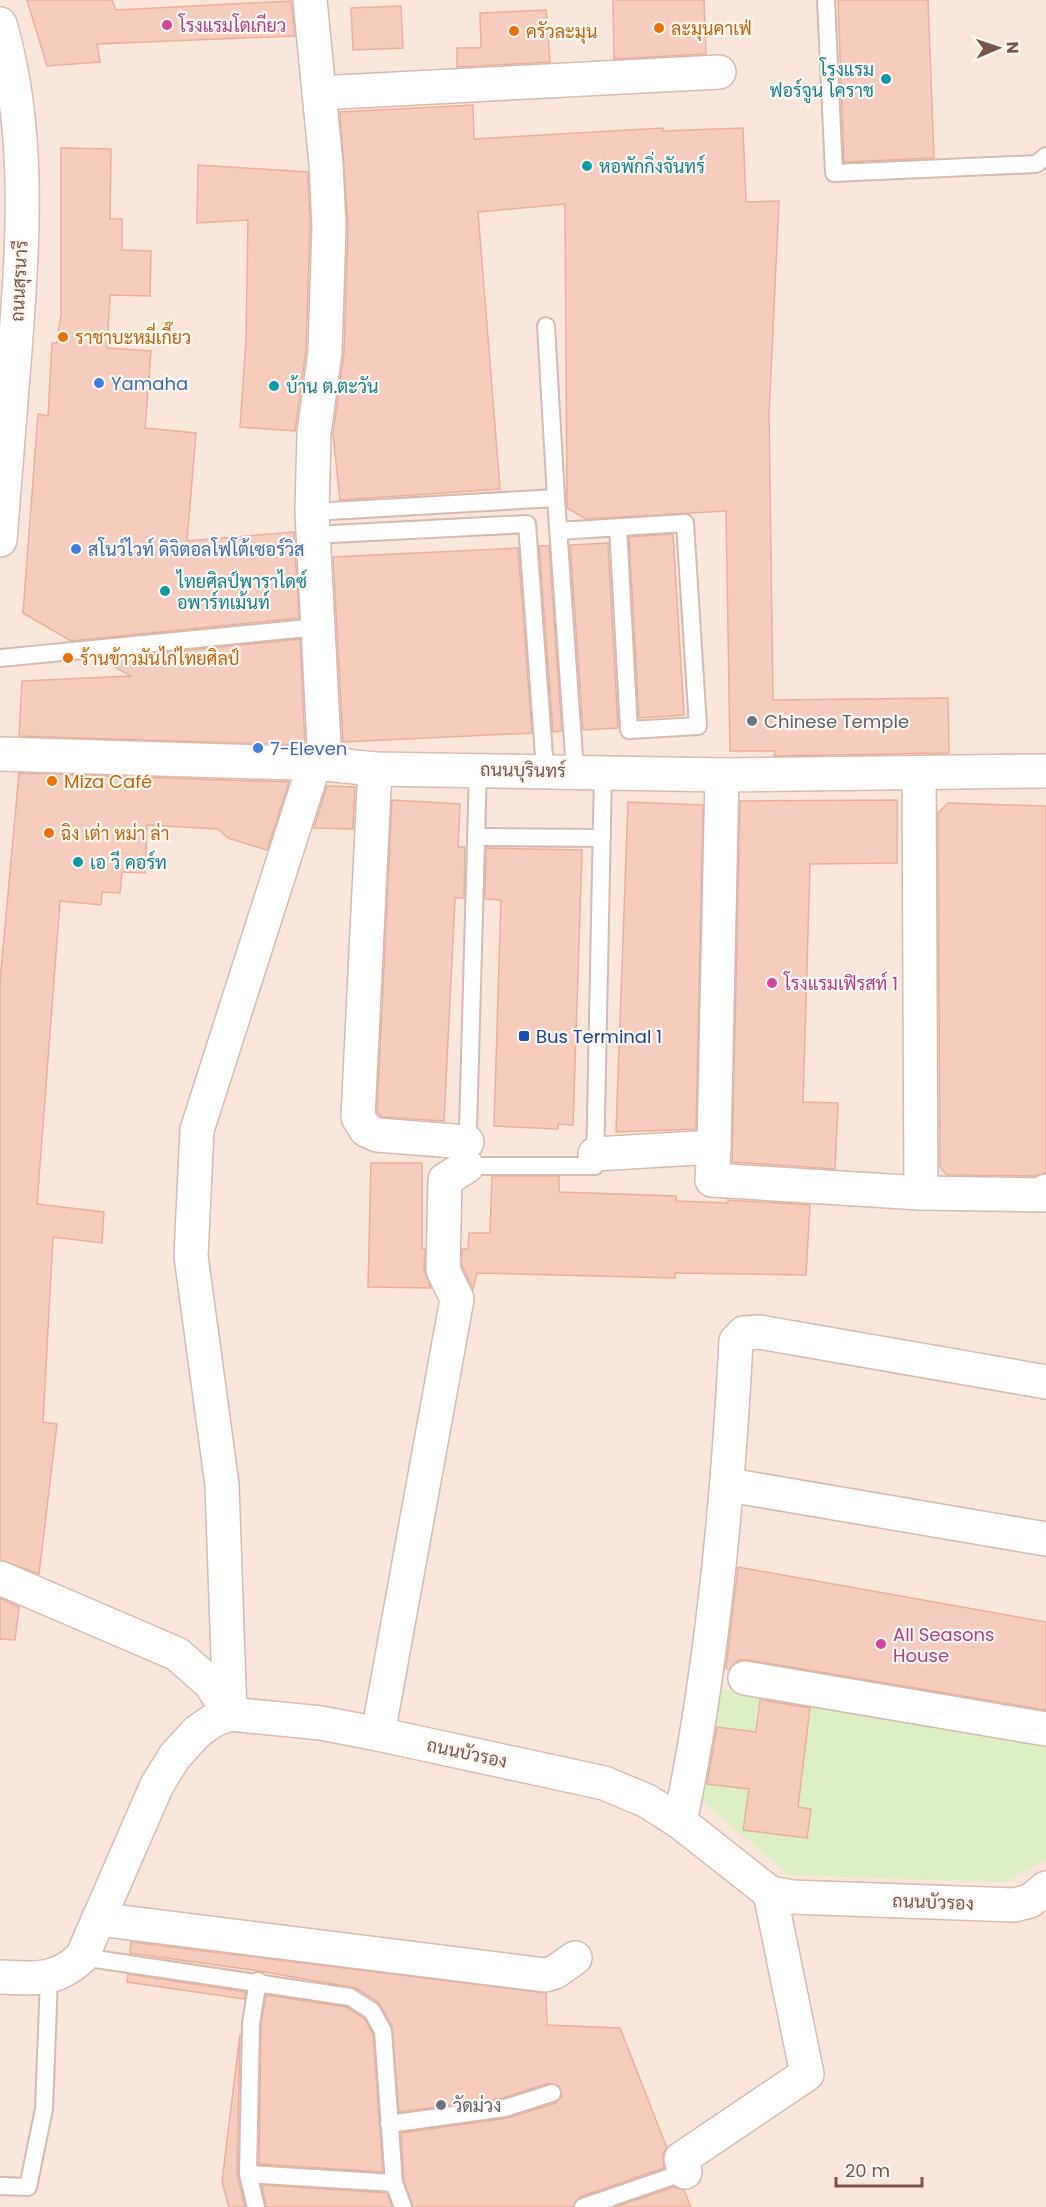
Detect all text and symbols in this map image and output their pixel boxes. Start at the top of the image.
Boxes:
place label: โรงแรมโตเกียว [178,13,286,38]
place label: ละมุนคาเฟ่ [671,16,752,41]
marker: โรงแรมโตเกียว [160,18,174,32]
north arrow [968,18,1028,78]
place label: ครัวละมุน [526,19,597,44]
marker: ละมุนคาเฟ่ [652,21,666,35]
marker: ครัวละมุน [507,24,521,38]
text: N [1001,41,1024,54]
place label: โรงแรม ฟอร์จูน โคราช [769,57,874,104]
marker: โรงแรม ฟอร์จูน โคราช [879,72,893,86]
place label: หอพักกิ่งจันทร์ [599,151,705,179]
marker: หอพักกิ่งจันทร์ [580,159,594,173]
street label: ถนนสุรนารี [4,239,34,322]
place label: ราชาบะหมี่เกี๊ยว [75,321,191,350]
marker: ราชาบะหมี่เกี๊ยว [56,330,70,344]
place label: Yamaha [111,371,188,396]
place label: บ้าน ต.ตะวัน [286,374,379,399]
marker: Yamaha [92,376,106,390]
marker: บ้าน ต.ตะวัน [267,379,281,393]
place label: สโนว์ไวท์ ดิจิตอลโฟโต้เซอร์วิส [88,537,305,562]
marker: สโนว์ไวท์ ดิจิตอลโฟโต้เซอร์วิส [69,542,83,556]
place label: ไทยศิลป์พาราไดซ์ อพาร์ทเม้นท์ [175,569,307,615]
marker: ไทยศิลป์พาราไดซ์ อพาร์ทเม้นท์ [158,584,172,598]
place label: ร้านข้าวมันไก่ไทยศิลป์ [80,646,240,671]
marker: ร้านข้าวมันไก่ไทยศิลป์ [61,651,75,665]
place label: Chinese Temple [764,709,909,734]
marker: Chinese Temple [745,714,759,728]
place label: 7-Eleven [270,736,347,761]
marker: 7-Eleven [251,741,265,755]
street label: ถนนบุรินทร์ [480,757,566,783]
place label: Miza Café [64,769,152,794]
marker: Miza Café [45,774,59,788]
place label: ฉิง เต่า หม่า ล่า [61,821,170,846]
marker: ฉิง เต่า หม่า ล่า [42,826,56,840]
place label: เอ วี คอร์ท [90,850,167,875]
marker: เอ วี คอร์ท [71,855,85,869]
place label: โรงแรมเฟิรสท์ 1 [783,971,898,996]
marker: โรงแรมเฟิรสท์ 1 [765,976,779,990]
place label: Bus Terminal 1 [536,1024,662,1049]
marker: Bus Terminal 1 [517,1029,531,1043]
place label: All Seasons House [893,1622,995,1668]
marker: All Seasons House [874,1637,888,1651]
street label: ถนนบัวรอง [424,1732,510,1774]
street label: ถนนบัวรอง [892,1888,974,1916]
place label: วัดม่วง [453,2093,501,2118]
marker: วัดม่วง [434,2098,448,2112]
scale bar [836,2150,922,2188]
text: 20 m [845,2158,890,2183]

